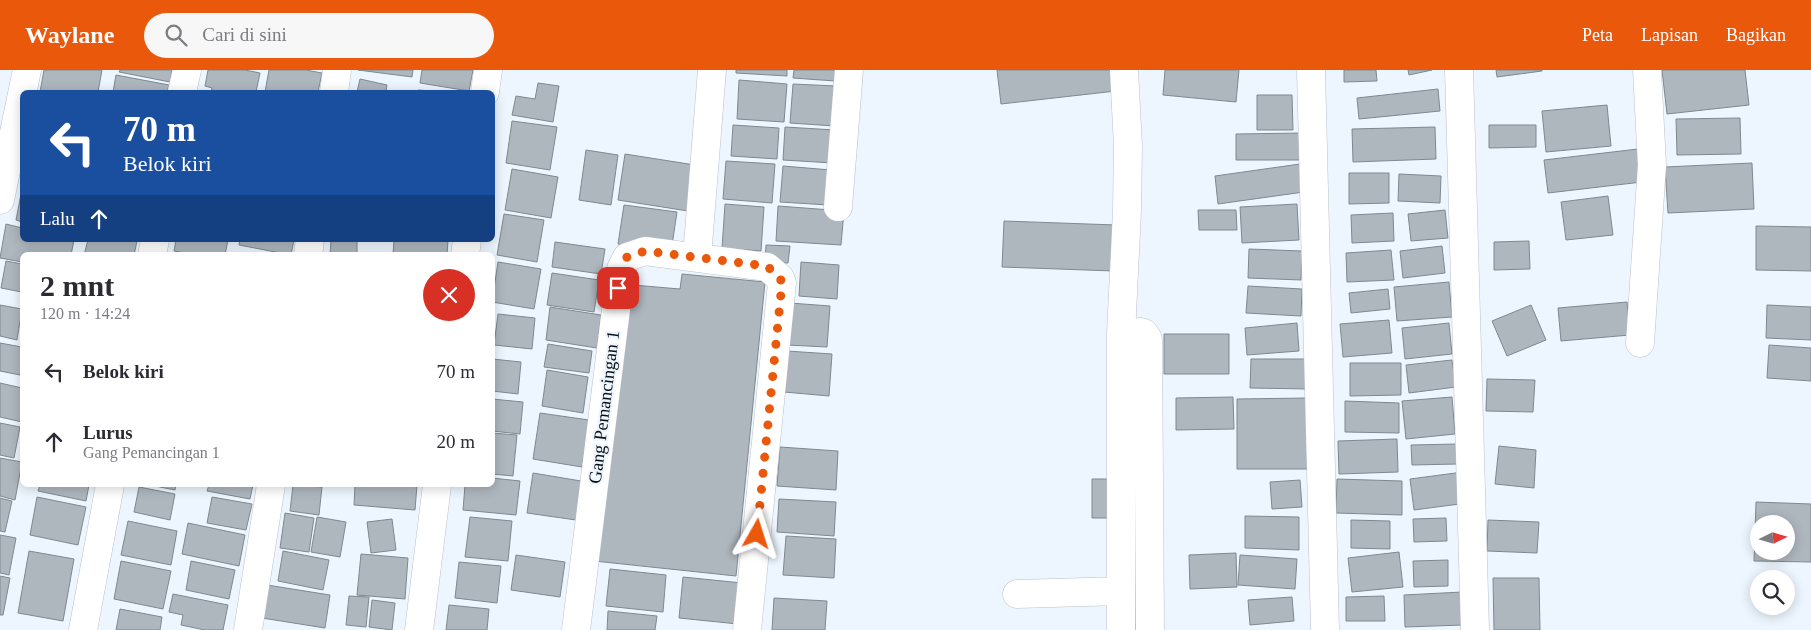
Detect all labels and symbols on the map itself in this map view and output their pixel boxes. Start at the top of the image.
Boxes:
pin [597,267,639,309]
street label: Gang Pemancingan 1 [585,329,623,485]
position arrow [730,507,782,559]
north arrow [1750,515,1795,560]

